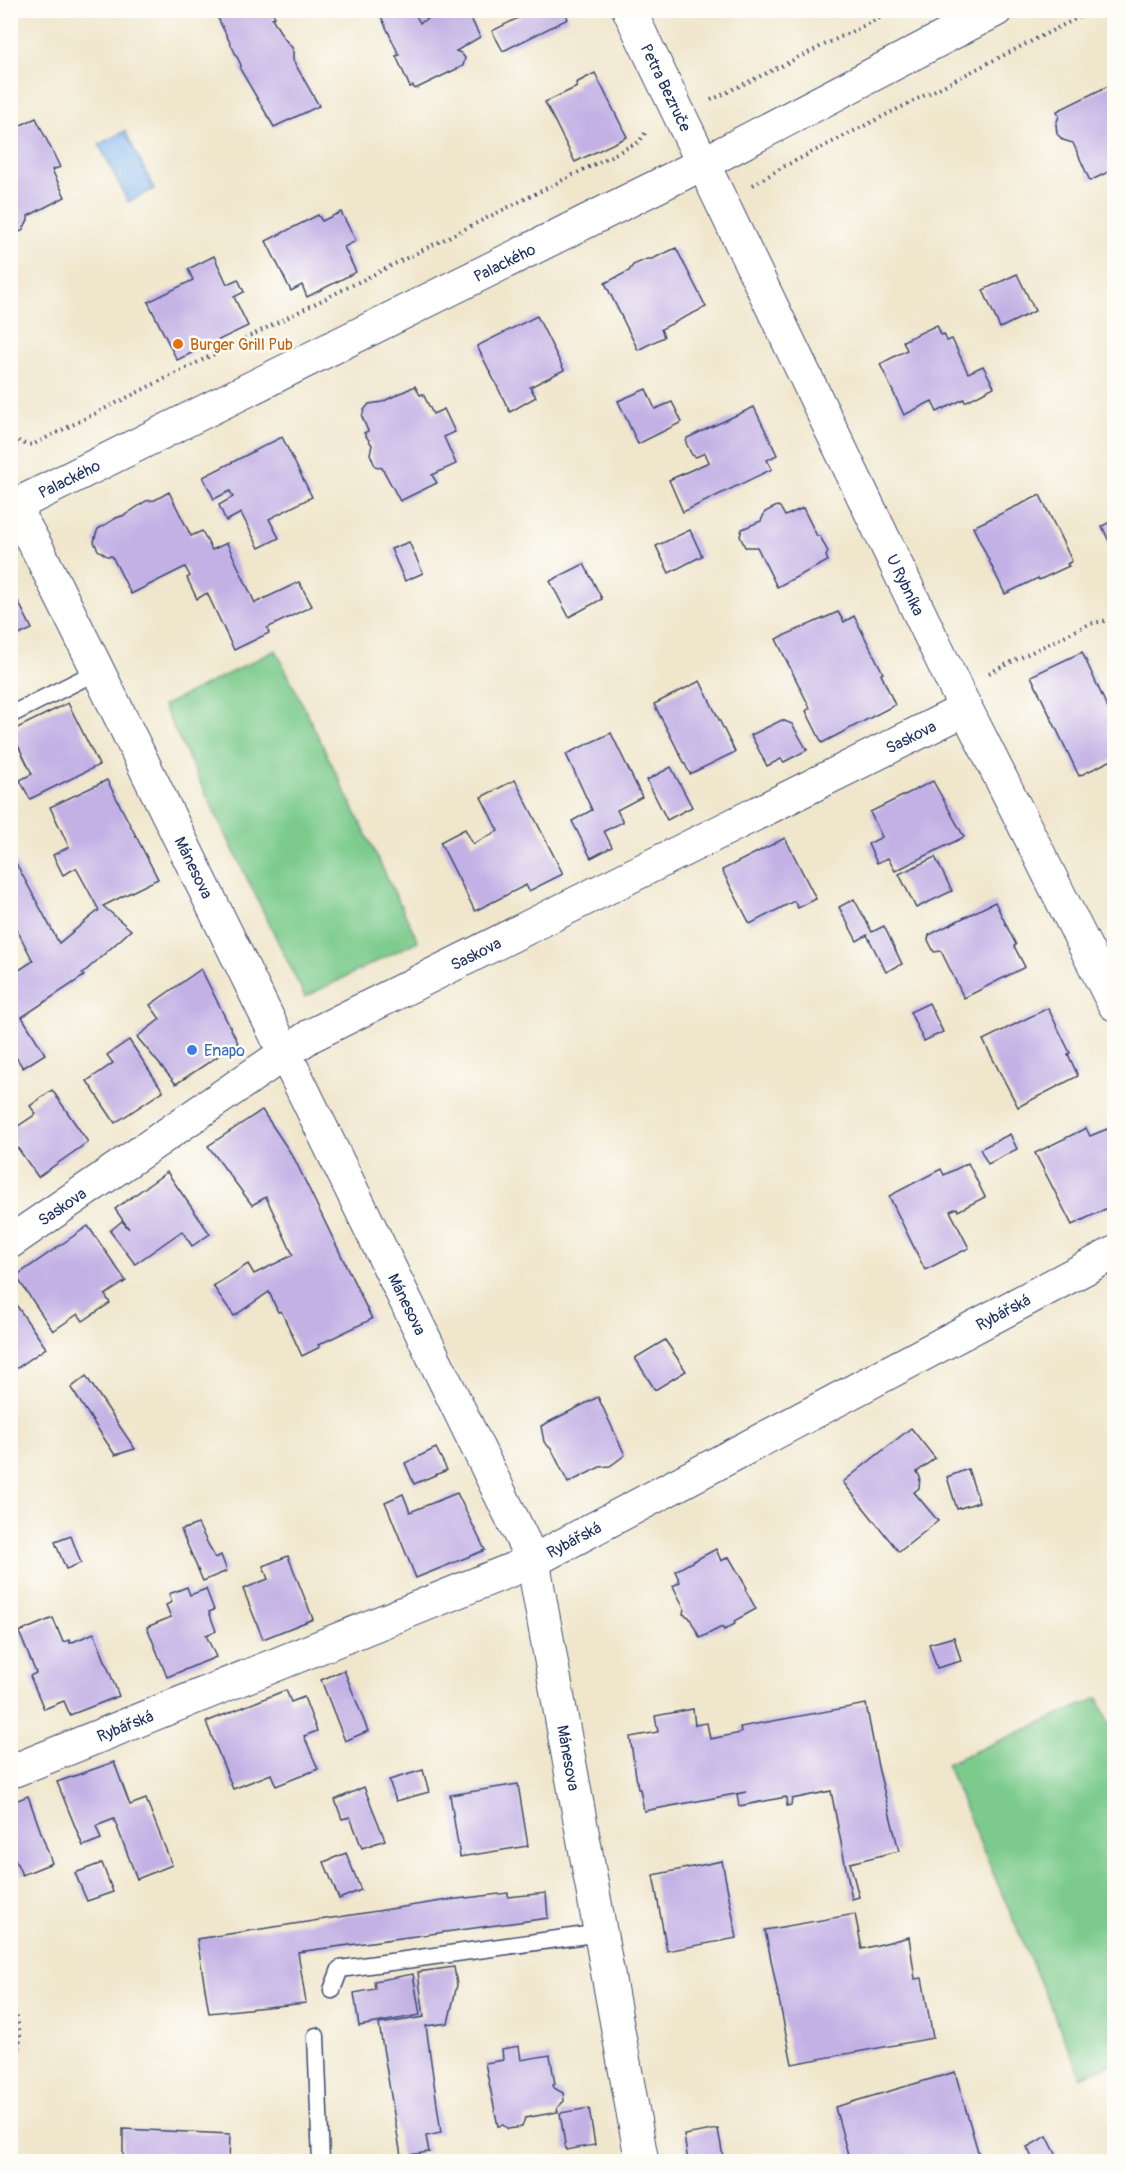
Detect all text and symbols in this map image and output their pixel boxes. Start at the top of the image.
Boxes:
street label: Petra Bezruče [636,41,695,135]
street label: Palackého [471,239,539,287]
place label: Burger Grill Pub [190,335,293,355]
marker: Burger Grill Pub [171,337,185,351]
street label: Palackého [35,456,104,503]
street label: U Rybníka [882,551,928,619]
street label: Saskova [882,717,940,758]
street label: Mánesova [170,834,217,902]
street label: Saskova [448,933,505,975]
place label: Enapo [204,1041,245,1061]
marker: Enapo [185,1043,199,1057]
street label: Saskova [35,1184,90,1231]
street label: Mánesova [383,1270,430,1339]
street label: Rybářská [973,1290,1034,1335]
street label: Rybářská [543,1518,605,1563]
street label: Rybářská [94,1706,156,1747]
street label: Mánesova [552,1724,583,1792]

